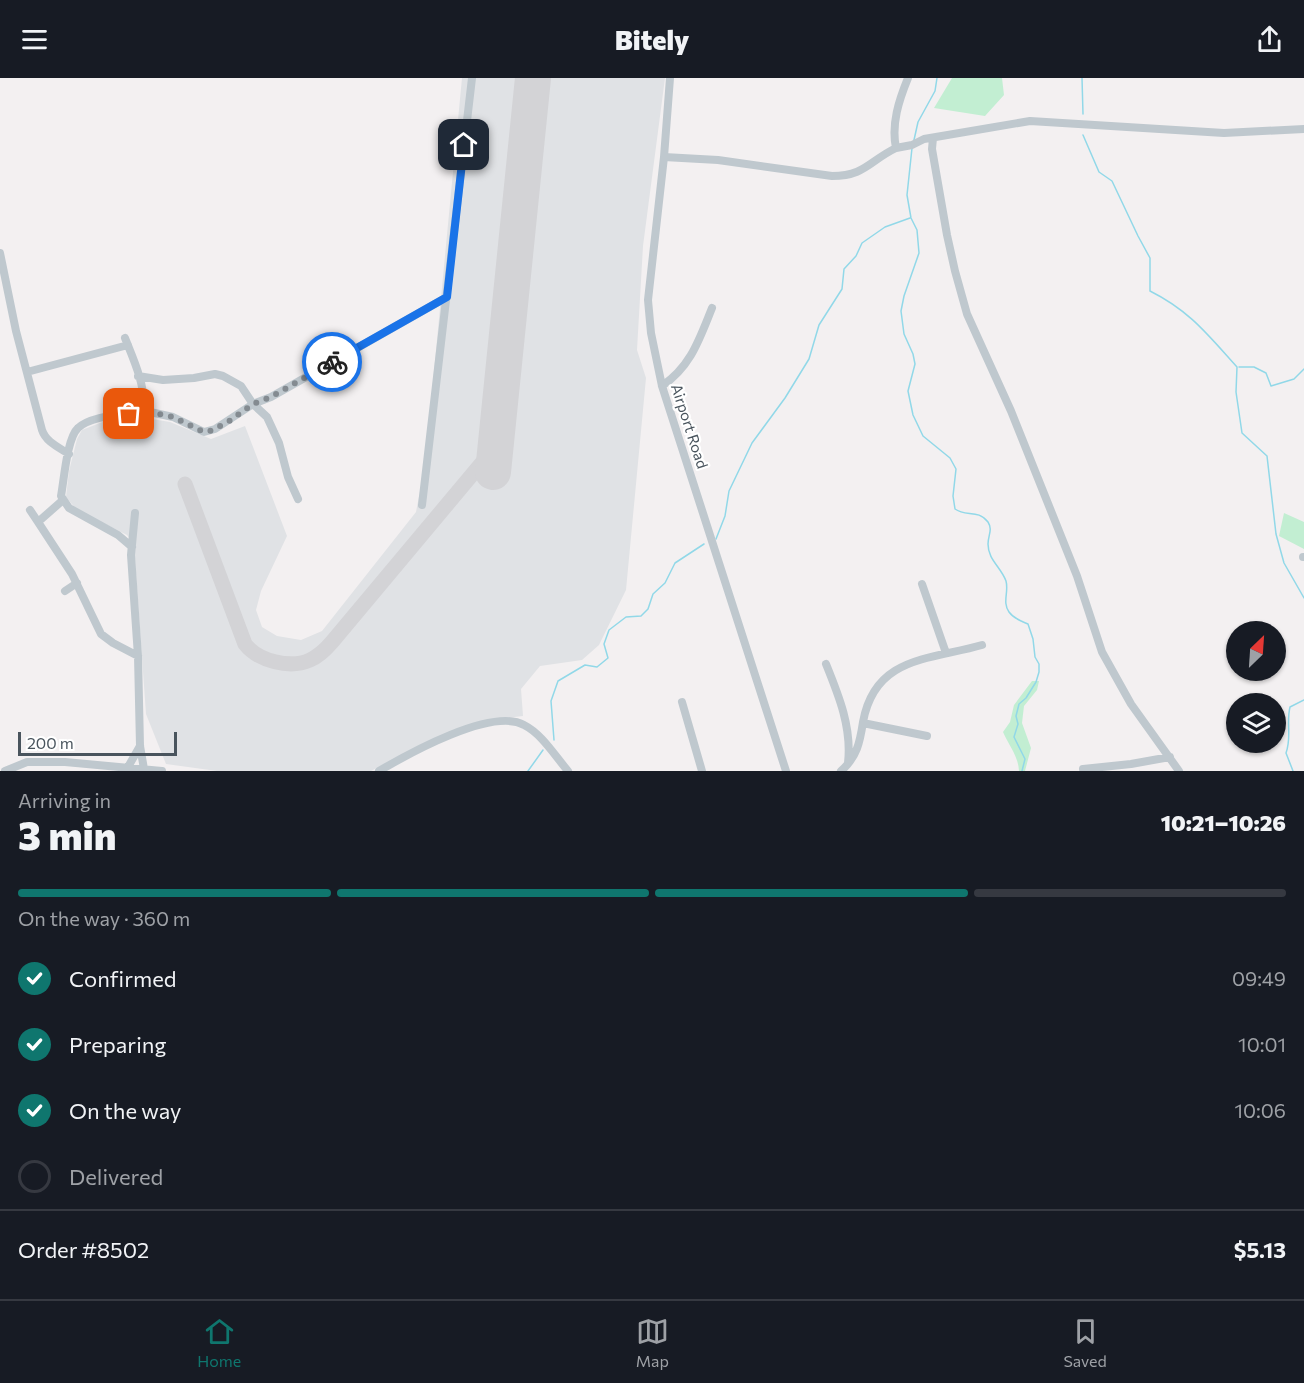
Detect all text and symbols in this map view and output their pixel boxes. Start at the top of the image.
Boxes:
icon: menu [18,23,51,56]
text: Bitely [615,23,689,56]
icon: share [1253,23,1286,56]
pin [438,119,489,170]
icon: home [447,128,480,161]
courier [302,332,362,392]
icon: bike [316,346,349,379]
street label: Airport Road [668,381,712,471]
pin [103,388,154,439]
icon: bag [112,397,145,430]
north arrow [1226,621,1286,681]
map controls [1226,621,1286,753]
button: layers [1226,693,1286,753]
scale bar [18,729,177,756]
text: 200 m [27,733,74,752]
text: Arriving in [18,788,111,812]
text: 10:21–10:26 [1161,809,1286,836]
text: 3 min [18,810,116,858]
text: On the way · 360 m [18,906,190,930]
icon: check [18,962,51,995]
text: Confirmed [69,965,176,992]
text: 09:49 [1232,966,1286,990]
icon: check [18,1028,51,1061]
text: Preparing [69,1031,166,1058]
text: 10:01 [1238,1032,1286,1056]
icon: check [18,1094,51,1127]
text: On the way [69,1097,181,1124]
text: 10:06 [1234,1098,1286,1122]
text: Delivered [69,1163,163,1190]
text: Order #8502 [18,1236,149,1263]
text: $5.13 [1234,1236,1286,1263]
tab: Home [197,1315,241,1370]
tab: Map [636,1315,669,1370]
tab: Saved [1063,1315,1107,1370]

